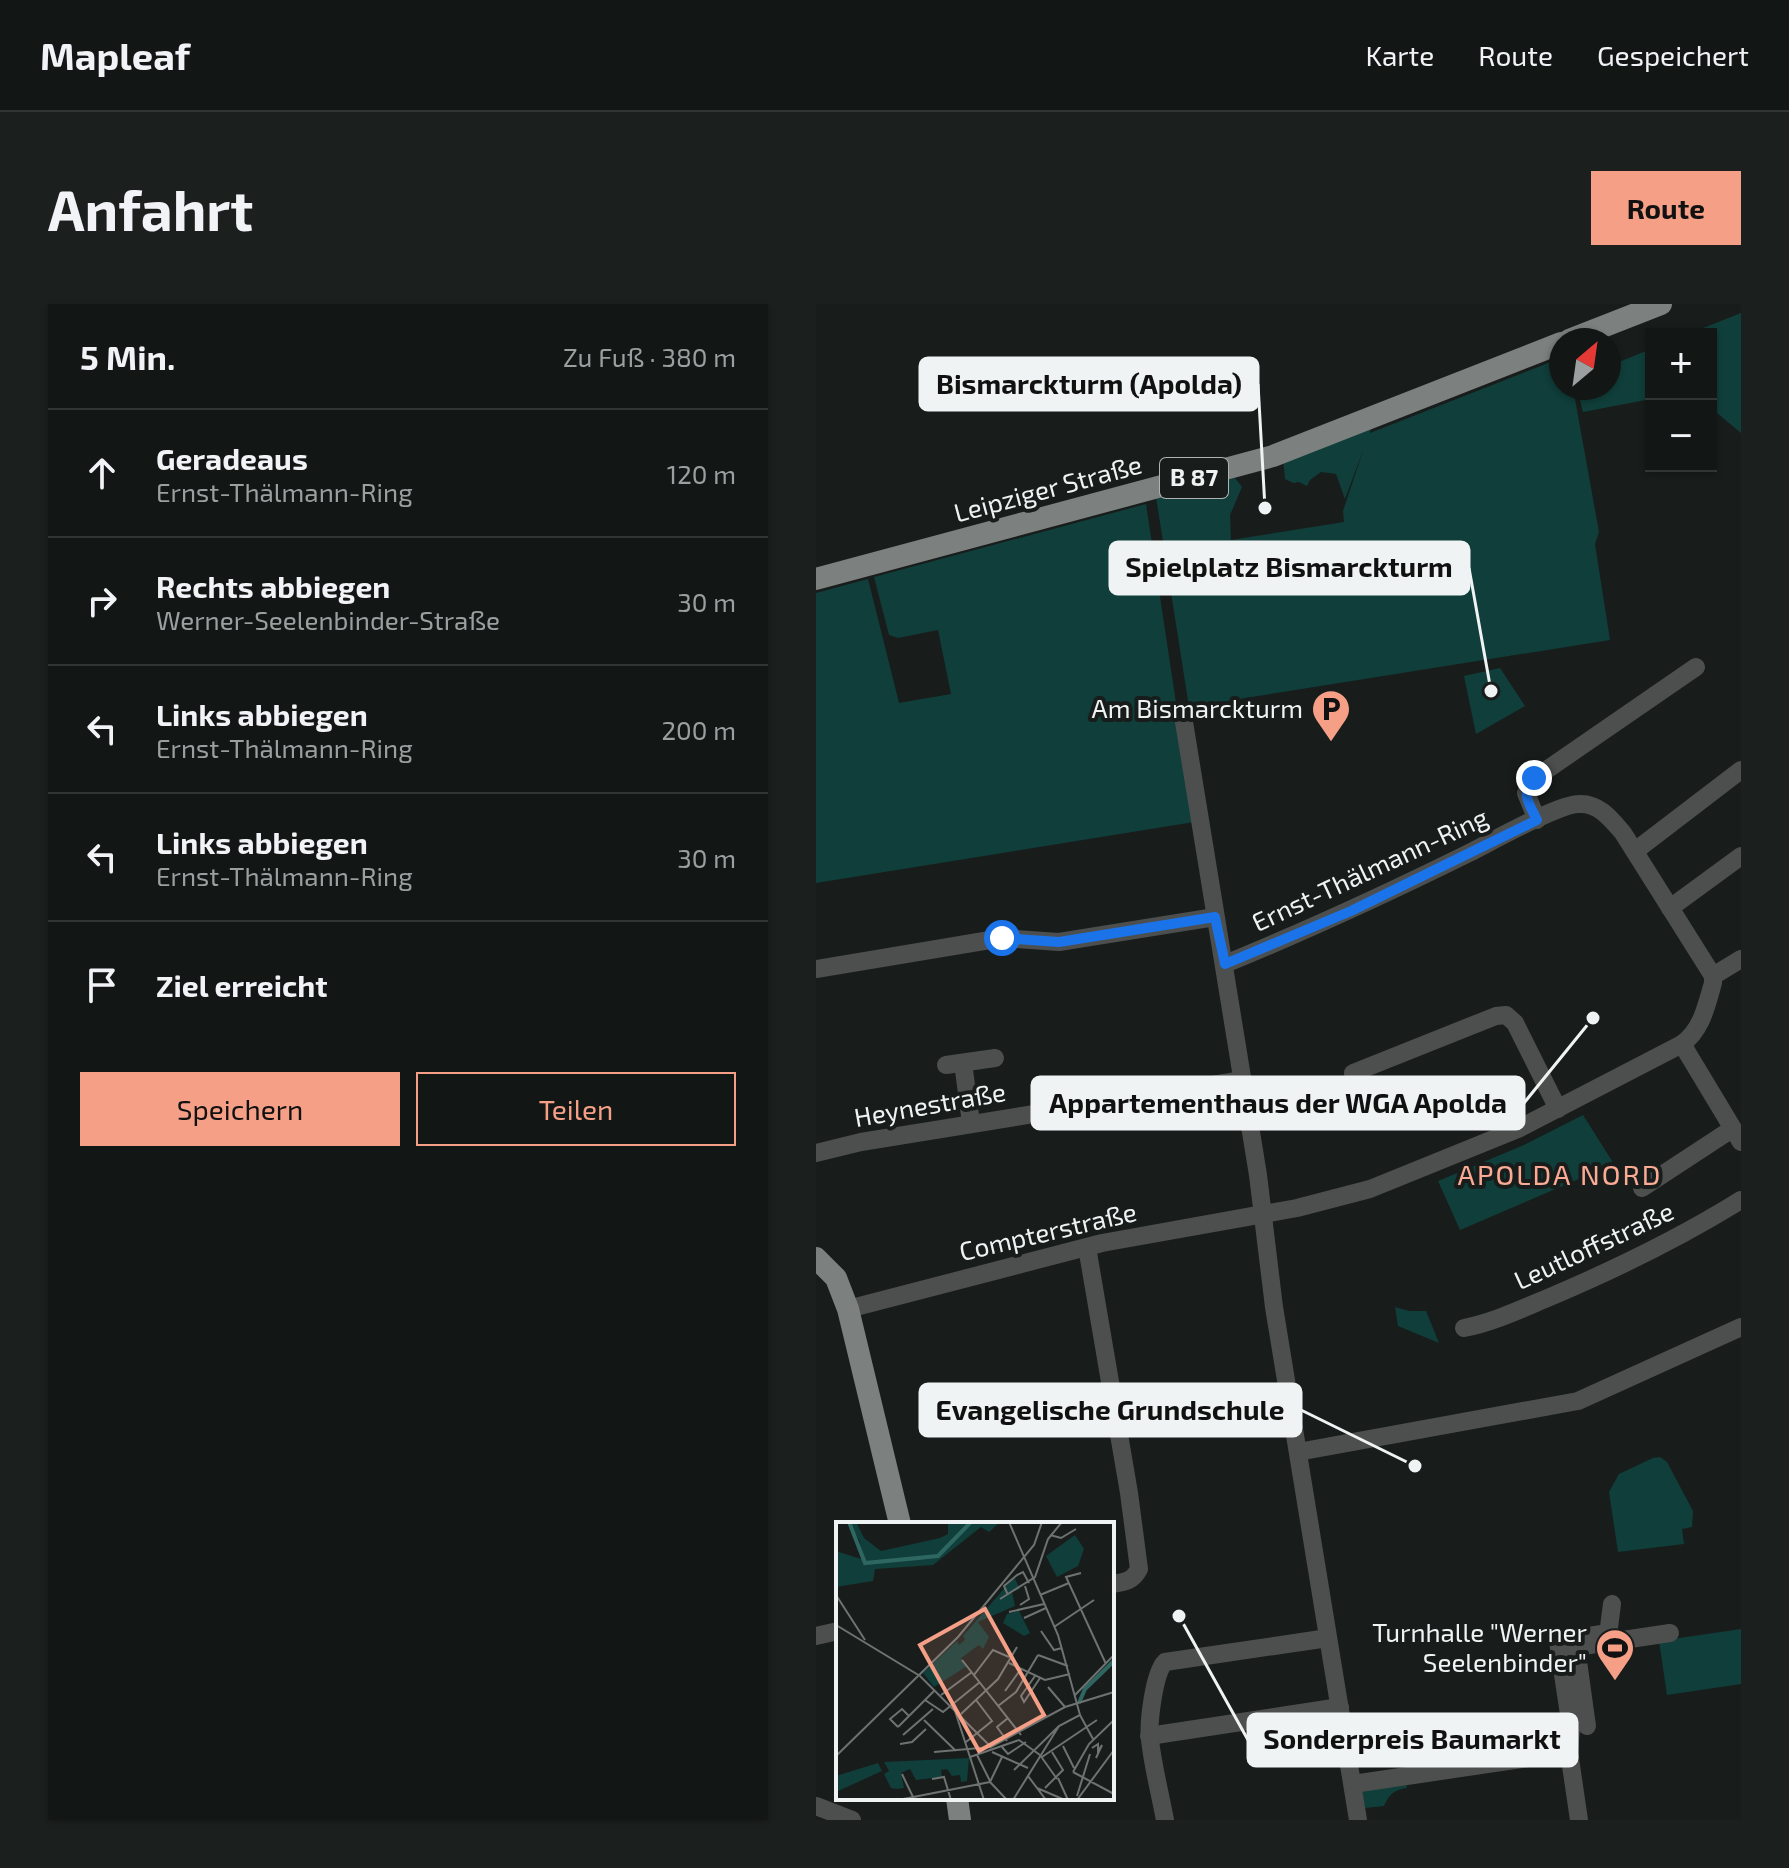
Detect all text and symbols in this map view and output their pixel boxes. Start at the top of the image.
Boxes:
text: Mapleaf [40,32,190,78]
text: Karte [1365,38,1434,72]
text: Route [1478,38,1553,72]
text: Gespeichert [1597,38,1749,72]
button: Route [1591,171,1741,245]
text: Anfahrt [48,175,253,242]
north arrow [1549,328,1621,400]
map controls [1645,328,1717,472]
button: + [1645,328,1717,400]
text: 5 Min. [80,336,175,377]
text: Zu Fuß · 380 m [563,341,736,372]
callout: Bismarckturm (Apolda) [920,358,1258,410]
text: Bismarckturm (Apolda) [936,366,1242,400]
button: − [1645,400,1717,472]
text: Geradeaus [156,440,308,476]
street label: Leipziger Straße [950,448,1145,528]
icon: ahead [80,451,124,495]
text: 120 m [667,458,736,489]
road number: B 87 [1160,458,1228,498]
text: Ernst-Thälmann-Ring [156,476,413,507]
callout: Spielplatz Bismarckturm [1110,542,1469,594]
text: Spielplatz Bismarckturm [1125,549,1453,583]
text: Rechts abbiegen [156,568,390,604]
icon: right [80,579,124,623]
text: 30 m [677,586,736,617]
text: Werner-Seelenbinder-Straße [156,604,500,635]
parking icon: Am Bismarckturm [1310,688,1352,743]
place label: Am Bismarckturm [1091,692,1303,723]
text: Links abbiegen [156,696,368,732]
icon: left [80,707,124,751]
text: 200 m [661,714,736,745]
text: Ernst-Thälmann-Ring [156,732,413,763]
route end [1516,760,1552,796]
street label: Ernst-Thälmann-Ring [1247,800,1492,937]
text: Links abbiegen [156,824,368,860]
icon: left [80,835,124,879]
text: 30 m [677,842,736,873]
text: Ernst-Thälmann-Ring [156,860,413,891]
route start [984,920,1020,956]
icon: arrive [80,963,124,1007]
text: Ziel erreicht [156,967,328,1003]
button: Speichern [80,1072,400,1146]
button: Teilen [416,1072,736,1146]
street label: Heynestraße [852,1075,1008,1132]
callout: Appartementhaus der WGA Apolda [1032,1077,1524,1129]
text: Appartementhaus der WGA Apolda [1049,1085,1507,1119]
district label: APOLDA NORD [1458,1157,1662,1191]
street label: Leutloffstraße [1509,1194,1678,1295]
street label: Compterstraße [956,1195,1139,1266]
callout: Evangelische Grundschule [920,1384,1301,1436]
text: Evangelische Grundschule [936,1392,1285,1426]
inset map [836,1522,1114,1800]
place label: Turnhalle "Werner Seelenbinder" [1372,1616,1587,1677]
sports icon: Turnhalle "Werner Seelenbinder" [1594,1627,1636,1682]
callout: Sonderpreis Baumarkt [1248,1714,1577,1766]
text: Sonderpreis Baumarkt [1263,1721,1561,1755]

